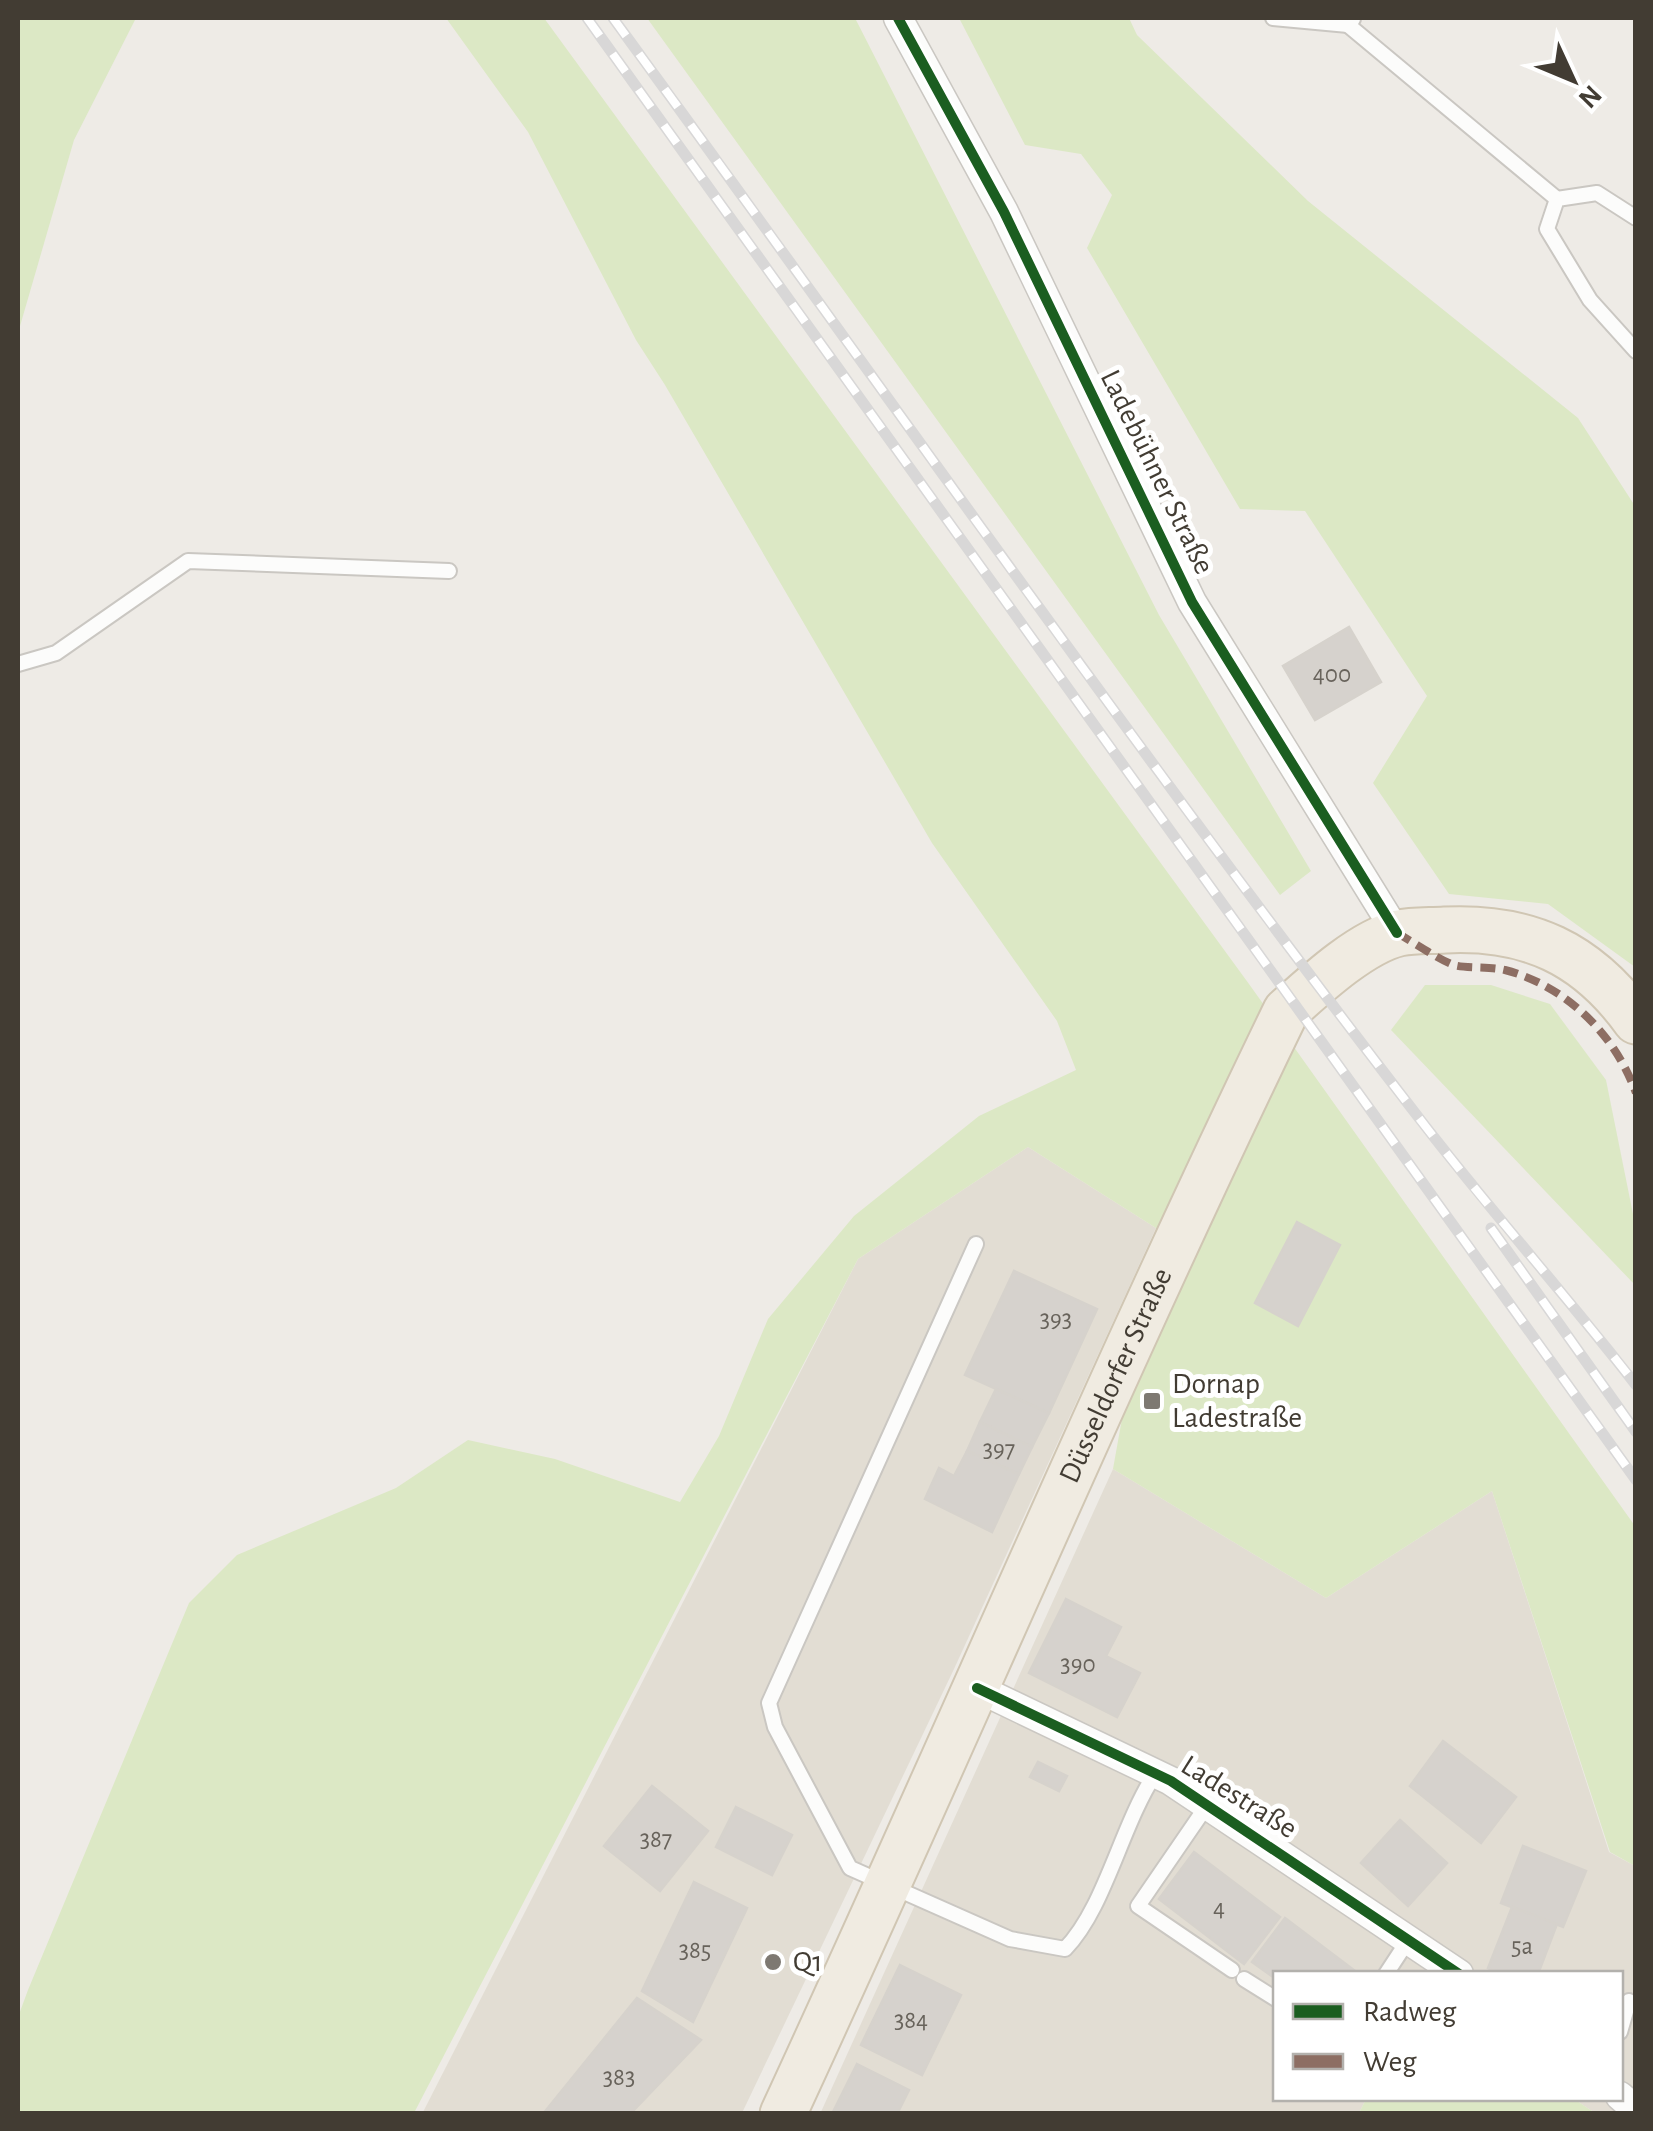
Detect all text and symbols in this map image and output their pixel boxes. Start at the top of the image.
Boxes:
north arrow [1523,30,1623,130]
text: N [1573,79,1606,113]
street label: Ladebühner Straße [1095,365,1219,579]
house number: 400 [1313,662,1351,687]
street label: Düsseldorfer Straße [1054,1264,1178,1488]
house number: 393 [1040,1307,1072,1332]
place label: Dornap Ladestraße [1172,1369,1302,1433]
marker: Dornap Ladestraße [1141,1390,1163,1412]
house number: 397 [983,1437,1015,1462]
house number: 390 [1060,1652,1096,1677]
street label: Ladestraße [1176,1750,1302,1844]
house number: 387 [640,1827,672,1852]
house number: 4 [1213,1896,1225,1921]
house number: 5a [1511,1934,1533,1959]
house number: 385 [679,1938,711,1963]
place label: Q1 [793,1947,823,1977]
marker: Q1 [762,1951,784,1973]
legend [1273,1971,1623,2101]
text: Radweg [1363,1997,1457,2027]
house number: 384 [894,2008,928,2033]
text: Weg [1363,2047,1417,2077]
house number: 383 [603,2065,635,2090]

